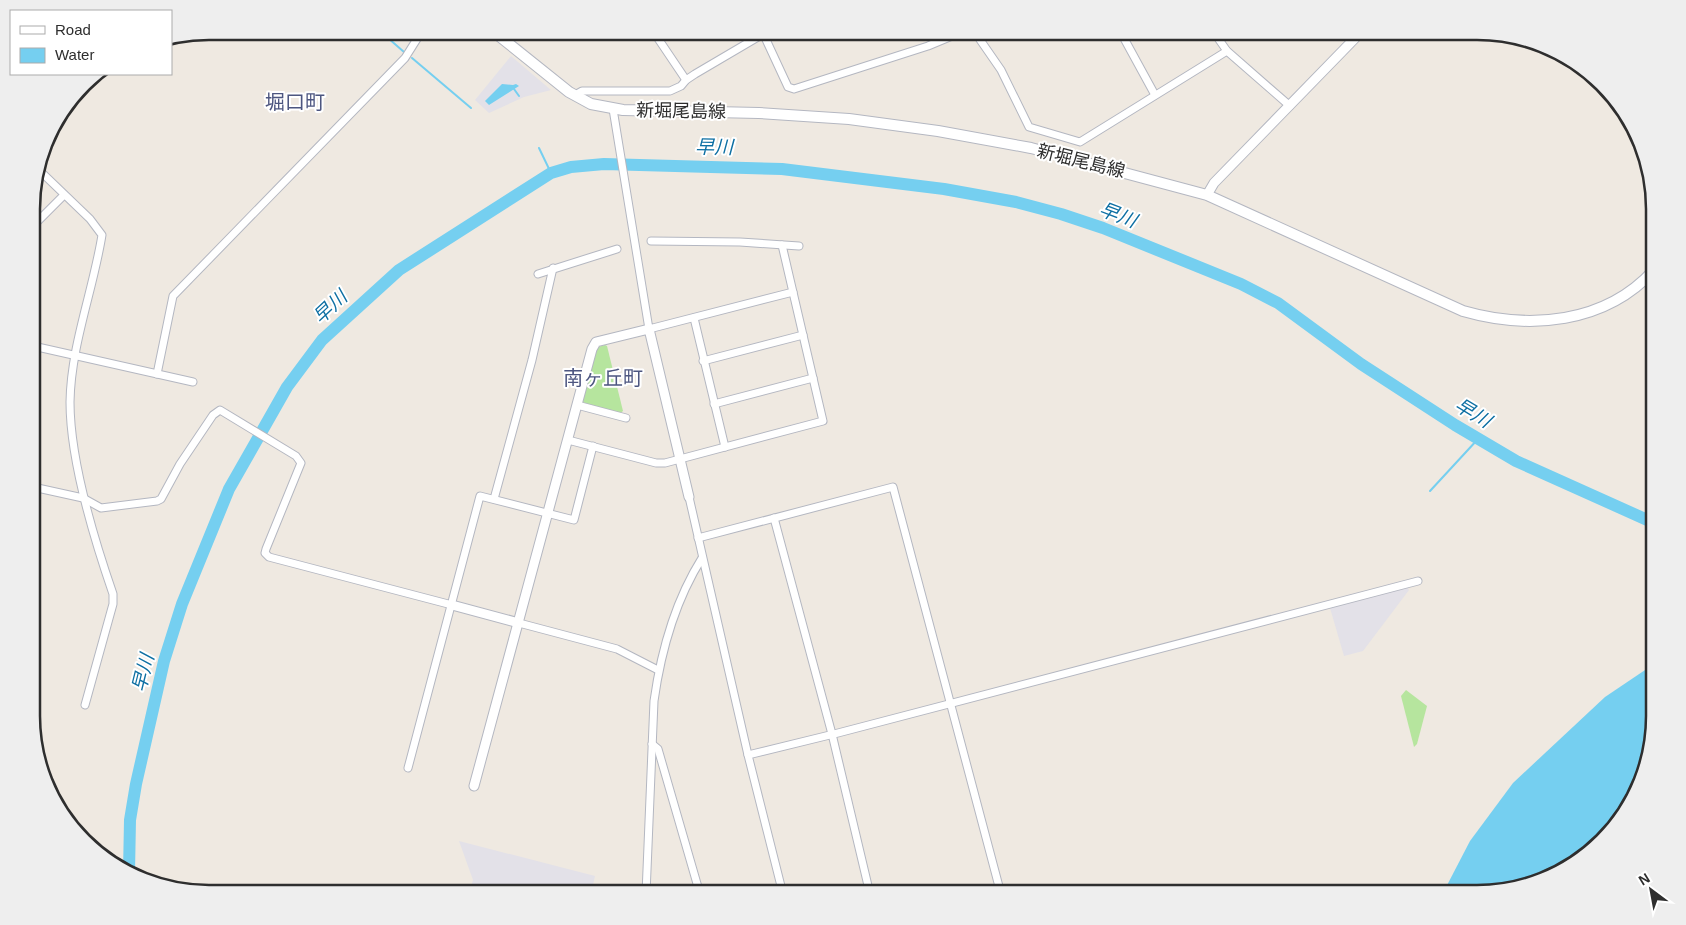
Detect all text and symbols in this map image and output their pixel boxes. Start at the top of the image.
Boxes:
legend [10,10,172,75]
text: Road [55,21,91,38]
text: Water [55,46,94,63]
district label: 堀口町 [265,91,325,113]
street label: 新堀尾島線 [636,100,726,122]
water label: 早川 [695,136,735,158]
street label: 新堀尾島線 [1035,140,1127,182]
water label: 早川 [1096,198,1141,232]
water label: 早川 [309,285,353,328]
district label: 南ヶ丘町 [563,367,643,389]
water label: 早川 [1451,394,1496,433]
water label: 早川 [128,650,158,694]
north arrow [1626,865,1676,915]
text: N [1636,870,1653,888]

